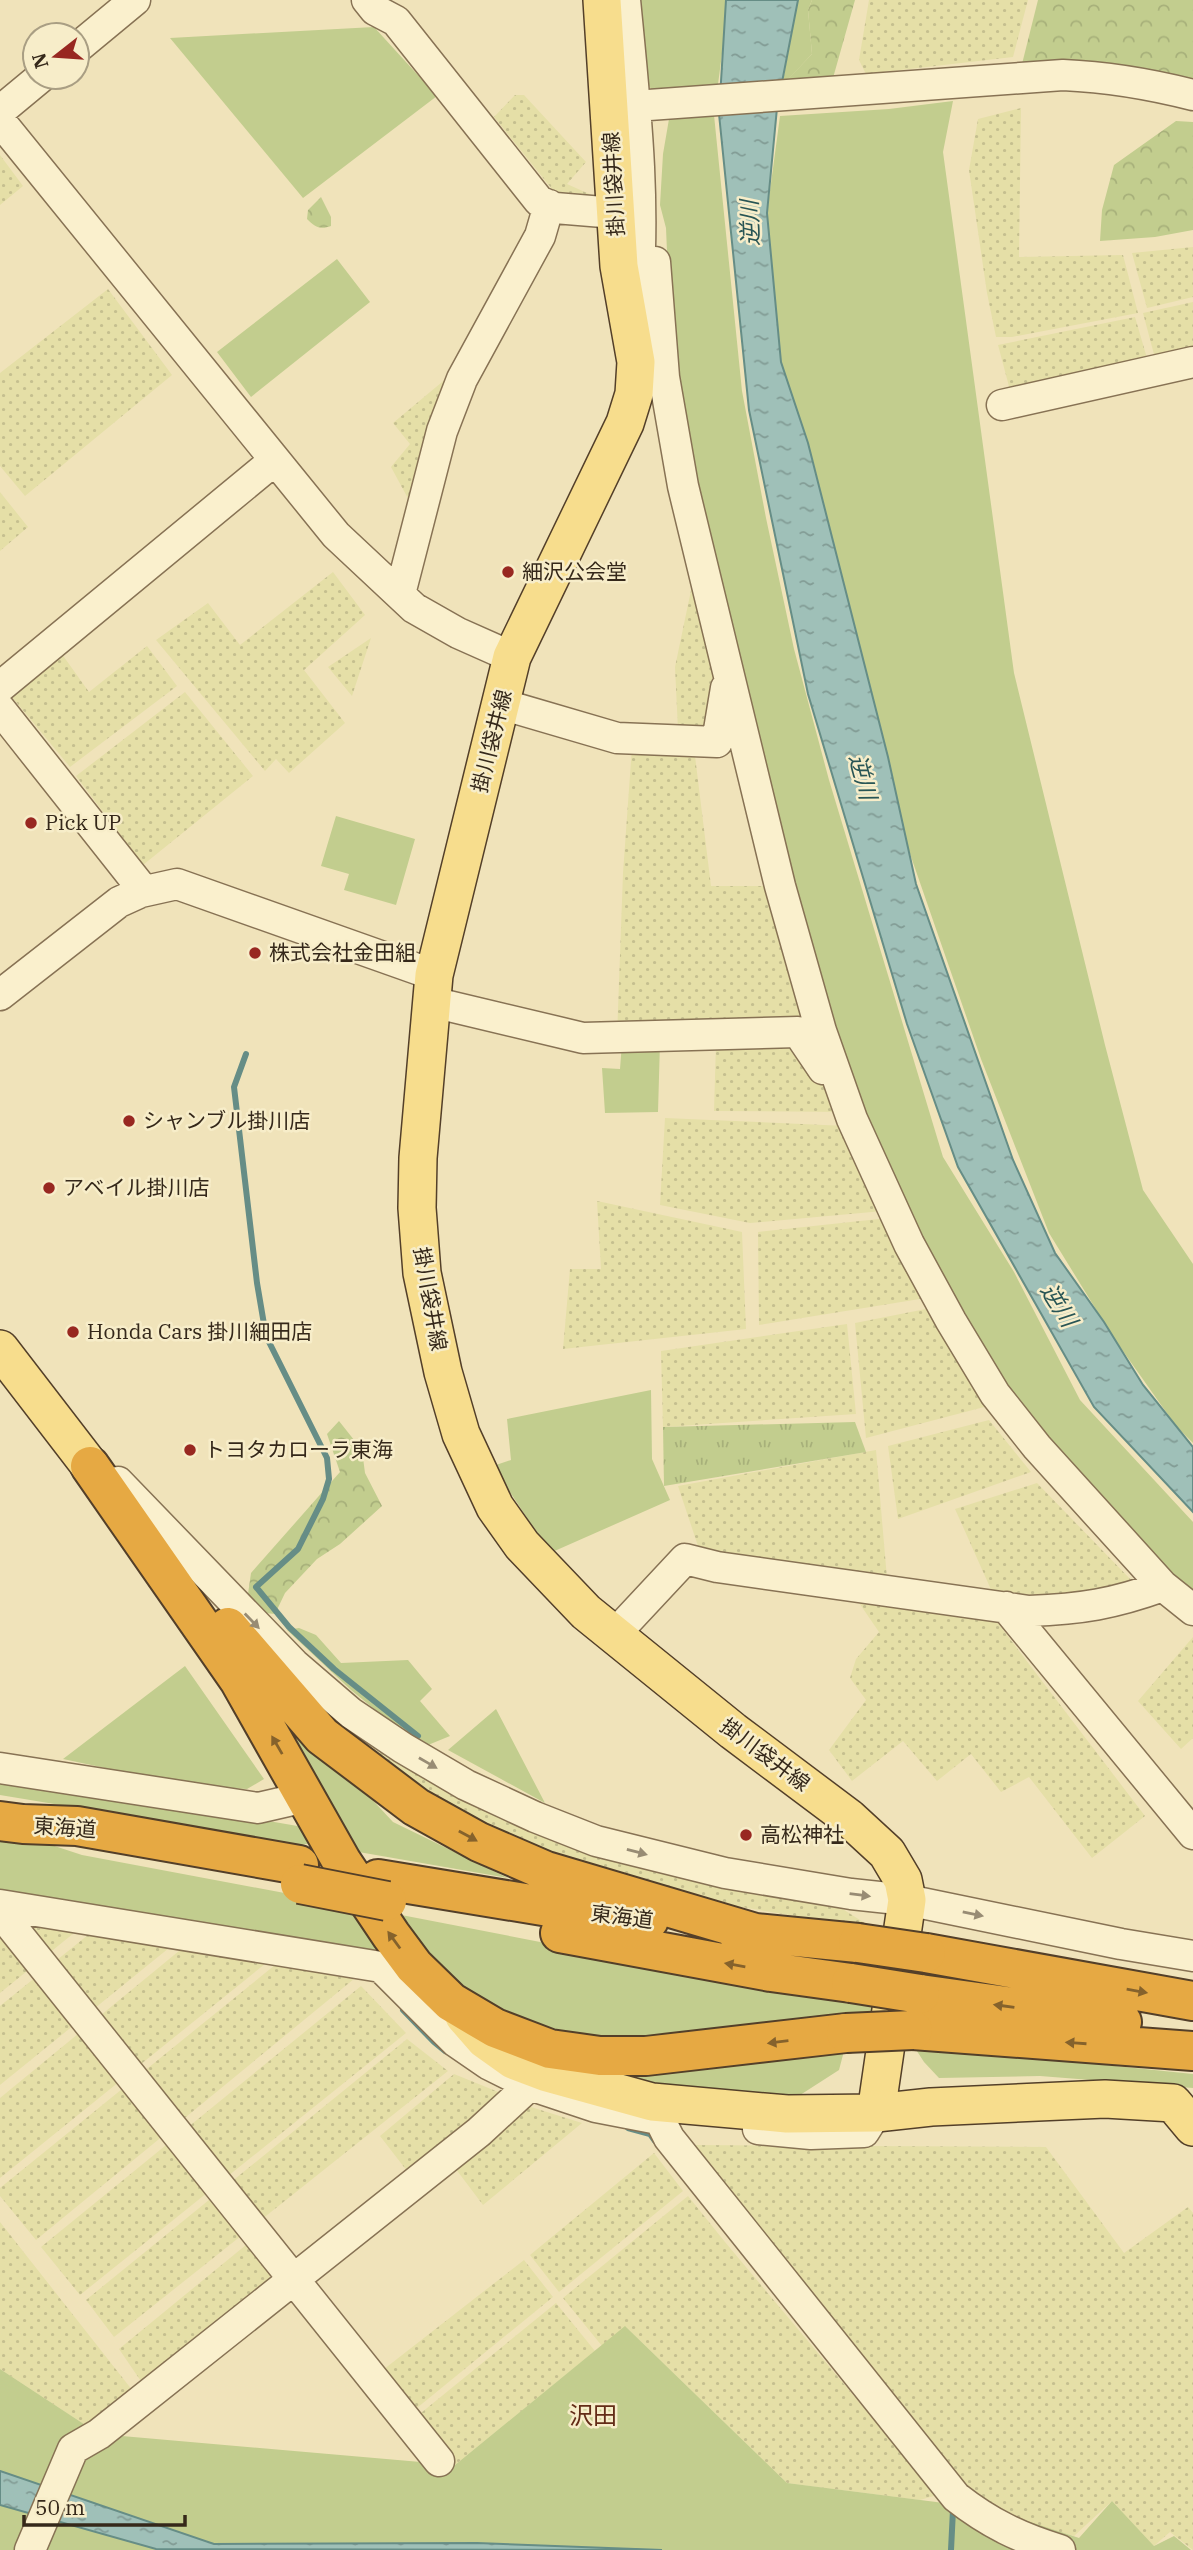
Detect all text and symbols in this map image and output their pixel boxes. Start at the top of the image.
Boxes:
north arrow [21,21,91,91]
text: N [26,50,53,72]
street label: 掛川袋井線 [596,131,630,237]
water label: 逆川 [733,197,765,247]
place label: 細沢公会堂 [522,557,627,585]
marker: 細沢公会堂 [500,564,516,580]
street label: 掛川袋井線 [465,686,517,795]
water label: 逆川 [844,751,885,806]
place label: Pick UP [45,808,121,836]
marker: Pick UP [23,815,39,831]
place label: 株式会社金田組 [269,938,416,966]
marker: 株式会社金田組 [247,945,263,961]
place label: シャンブル掛川店 [143,1106,310,1134]
marker: シャンブル掛川店 [121,1113,137,1129]
place label: アベイル掛川店 [63,1173,210,1201]
marker: アベイル掛川店 [41,1180,57,1196]
street label: 掛川袋井線 [408,1245,454,1353]
water label: 逆川 [1035,1277,1086,1334]
place label: Honda Cars 掛川細田店 [87,1317,312,1345]
marker: Honda Cars 掛川細田店 [65,1324,81,1340]
place label: トヨタカローラ東海 [204,1435,393,1463]
marker: トヨタカローラ東海 [182,1442,198,1458]
one-way arrow [243,1612,259,1629]
street label: 掛川袋井線 [715,1711,816,1797]
one-way arrow [271,1735,283,1754]
one-way arrow [419,1756,438,1769]
street label: 東海道 [33,1811,97,1843]
place label: 高松神社 [760,1820,844,1848]
marker: 高松神社 [738,1827,754,1843]
one-way arrow [458,1830,478,1842]
one-way arrow [626,1847,648,1858]
one-way arrow [849,1889,871,1900]
street label: 東海道 [589,1898,655,1934]
one-way arrow [962,1908,984,1919]
one-way arrow [387,1931,402,1949]
one-way arrow [724,1959,746,1970]
one-way arrow [1126,1986,1148,1997]
one-way arrow [993,2000,1015,2011]
one-way arrow [767,2036,789,2047]
one-way arrow [1065,2037,1087,2048]
district label: 沢田 [569,2399,617,2431]
scale bar [24,2484,186,2528]
text: 50 m [35,2493,85,2521]

